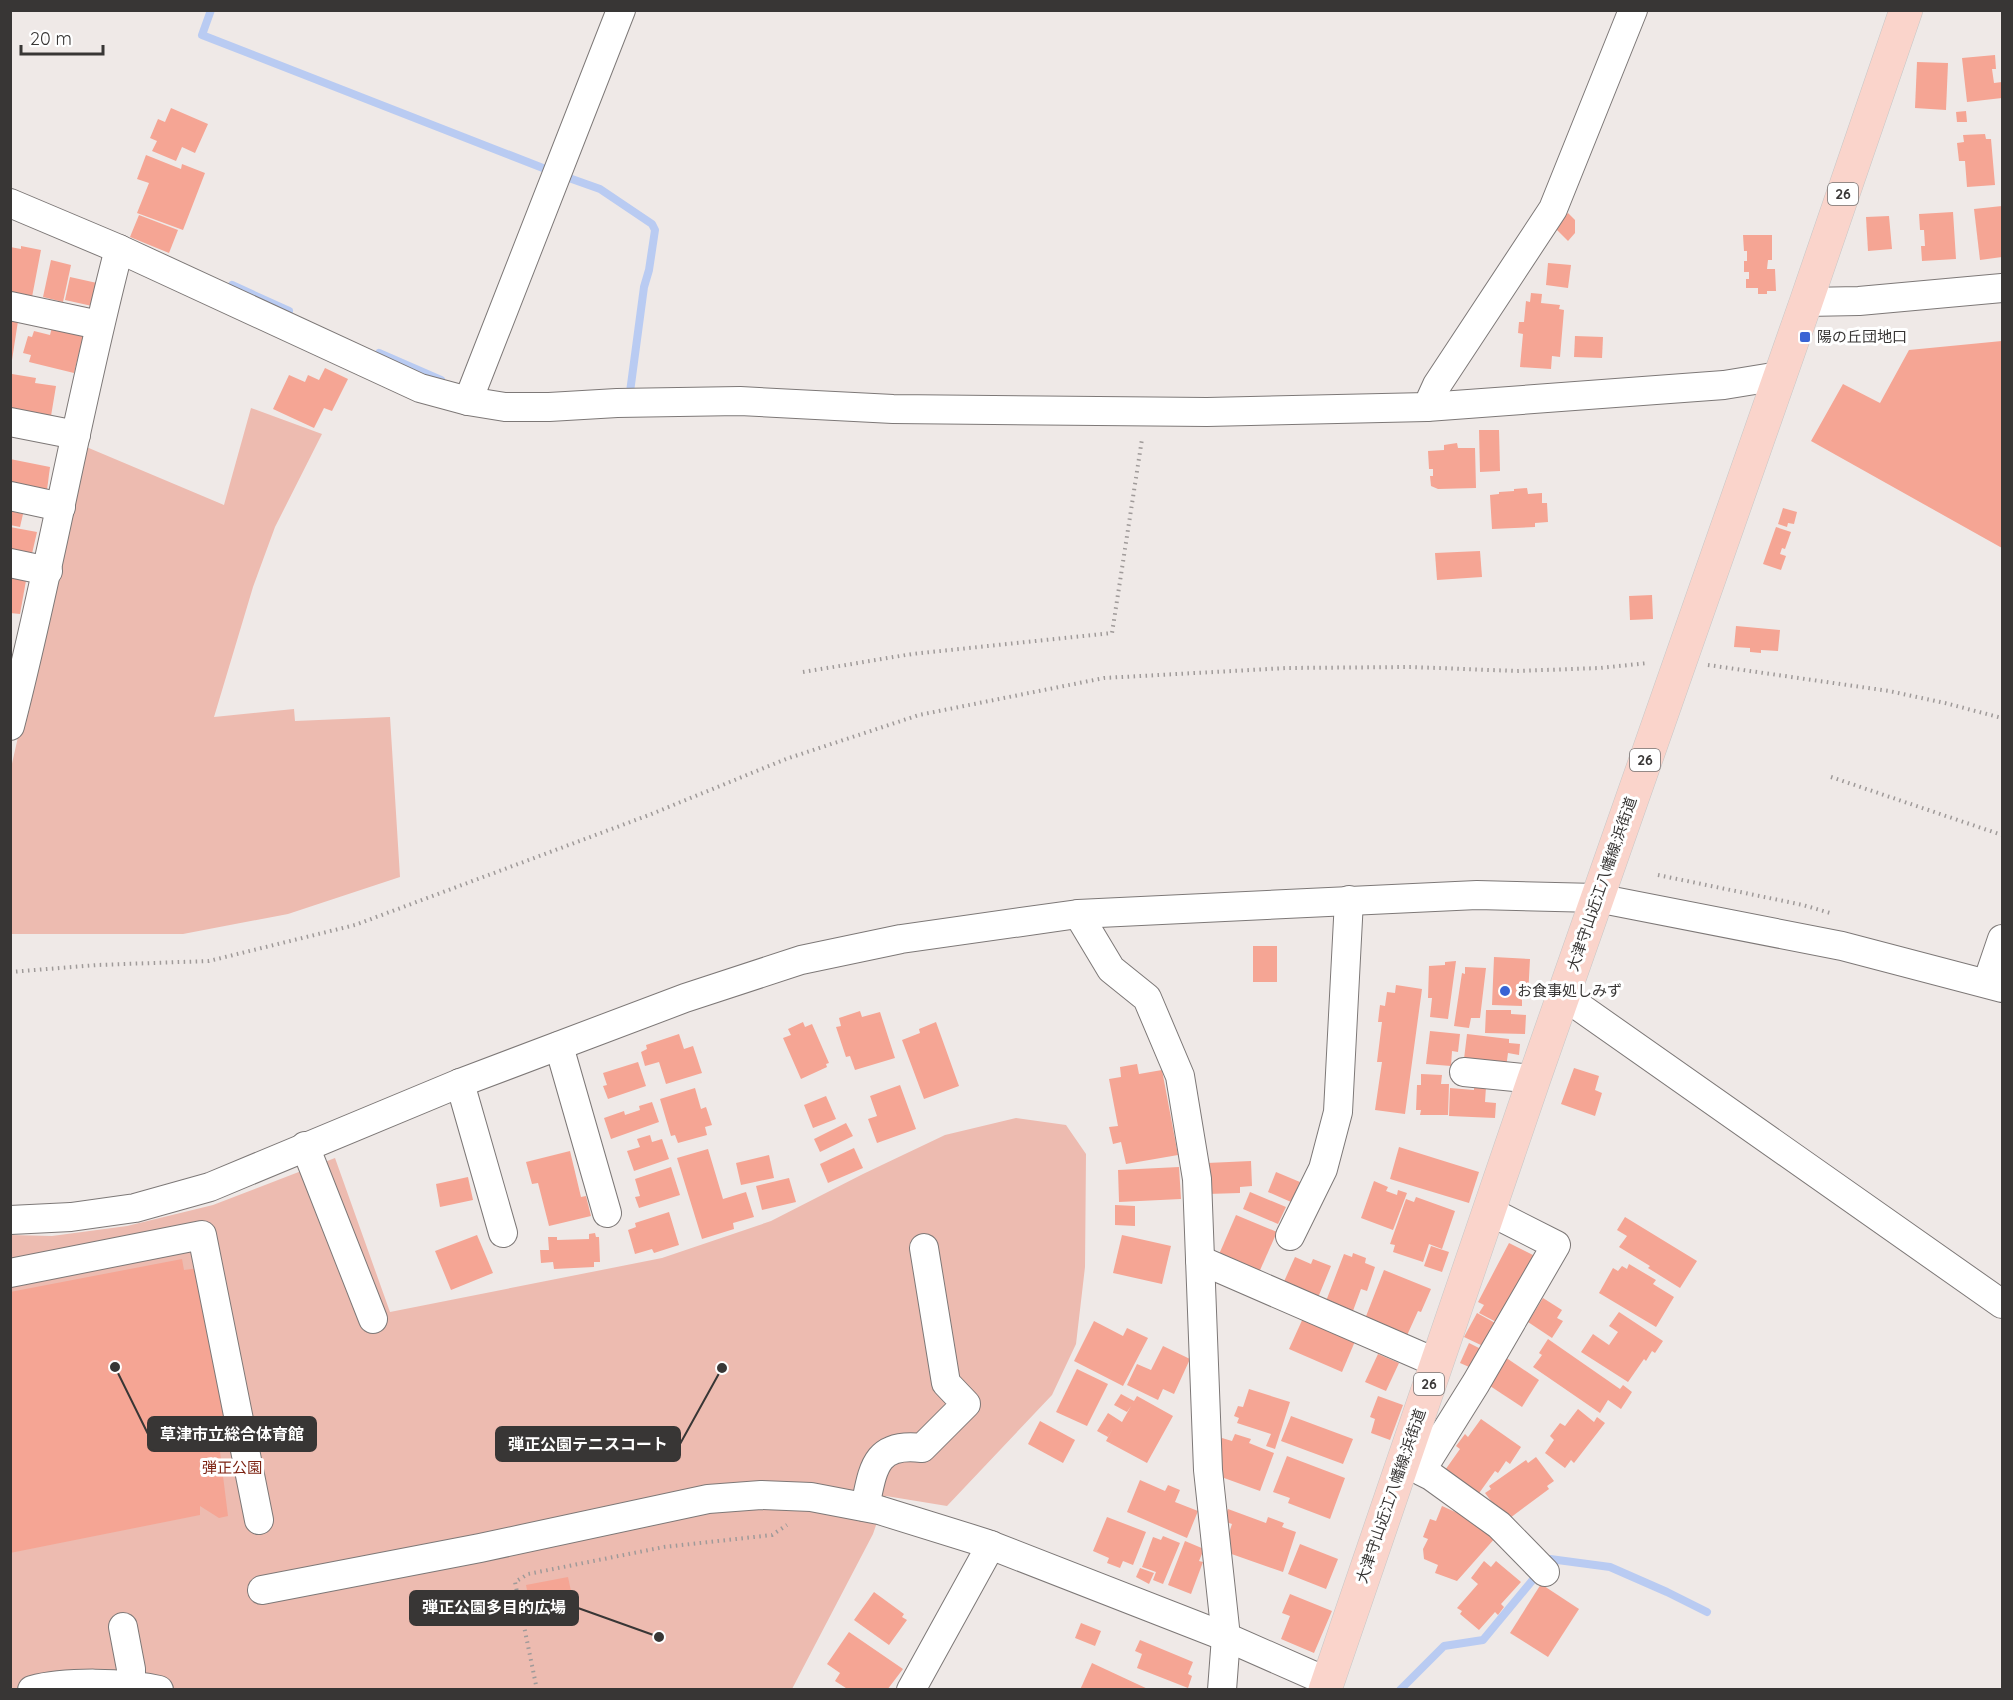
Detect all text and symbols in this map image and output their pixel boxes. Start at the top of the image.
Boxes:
scale bar [21,18,104,56]
text: 20 m [30,27,72,50]
road number: 26 [1828,183,1858,205]
place label: 陽の丘団地口 [1817,327,1907,346]
marker: 陽の丘団地口 [1798,330,1812,344]
road number: 26 [1630,749,1660,771]
street label: 大津守山近江八幡線;浜街道 [1563,794,1640,973]
place label: お食事処しみず [1517,981,1622,1000]
marker: お食事処しみず [1498,984,1512,998]
road number: 26 [1414,1373,1444,1395]
street label: 大津守山近江八幡線;浜街道 [1352,1406,1429,1585]
callout: 草津市立総合体育館 [148,1417,316,1451]
text: 草津市立総合体育館 [160,1424,304,1444]
callout: 弾正公園テニスコート [496,1427,680,1461]
text: 弾正公園テニスコート [508,1434,668,1454]
park label: 弾正公園 [202,1458,262,1477]
callout: 弾正公園多目的広場 [410,1591,578,1625]
text: 弾正公園多目的広場 [422,1597,566,1617]

